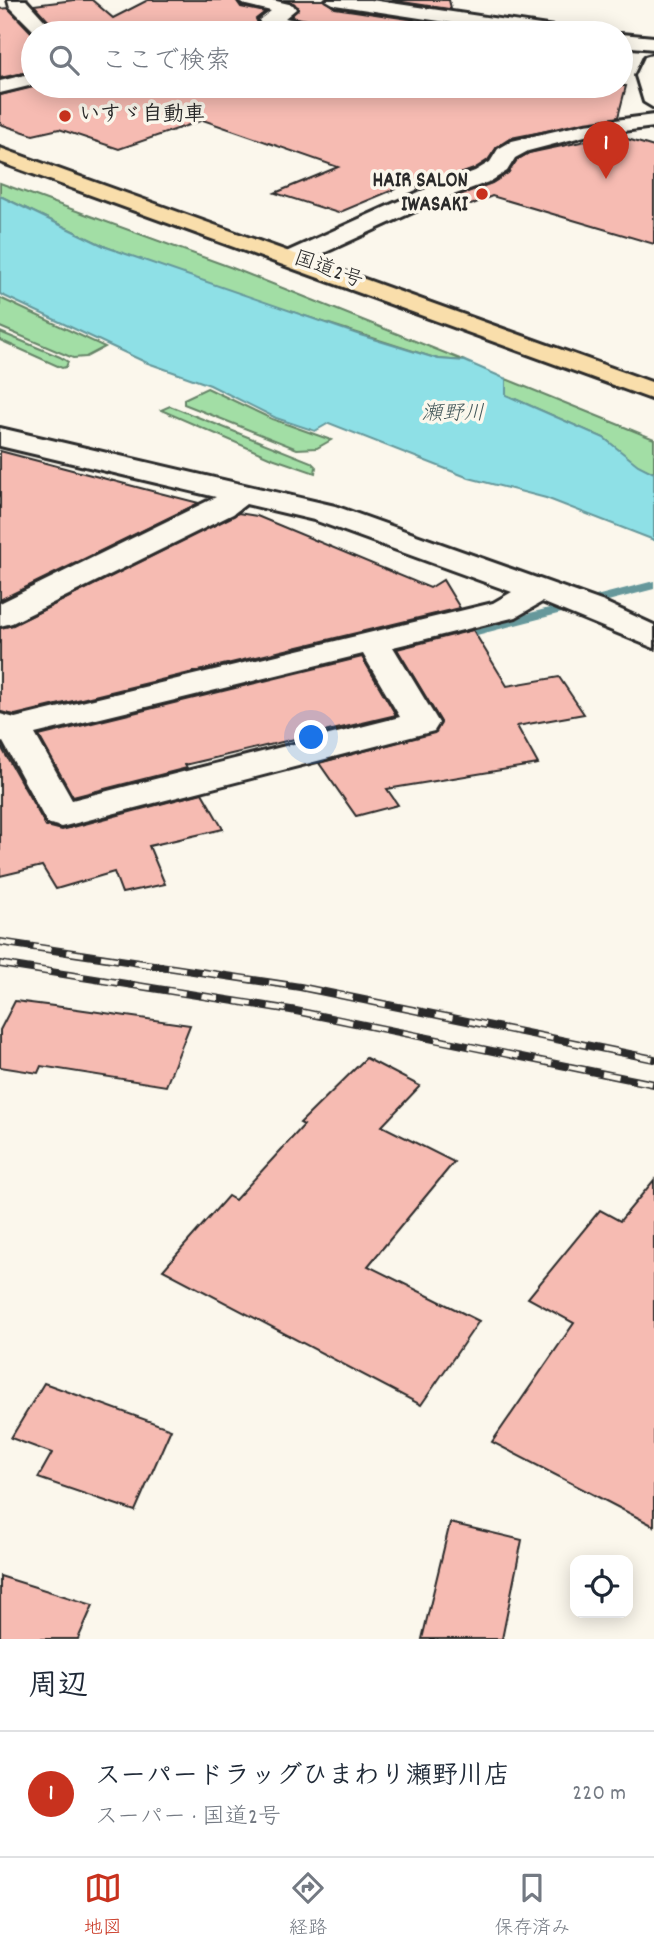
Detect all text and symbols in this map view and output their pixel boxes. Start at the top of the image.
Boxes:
search box [21,21,633,98]
icon: search [45,41,83,79]
text: ここで検索 [101,44,231,81]
place label: いすゞ自動車 [79,101,205,131]
marker: いすゞ自動車 [57,108,73,124]
pin: 1 [583,121,629,179]
place label: HAIR SALON IWASAKI [372,167,468,221]
marker: HAIR SALON IWASAKI [474,186,490,202]
street label: 国道2号 [289,245,367,297]
water label: 瀬野川 [422,400,485,430]
your location [294,720,328,754]
map controls [570,1555,633,1618]
button: locate [570,1555,633,1618]
text: 周辺 [28,1667,88,1710]
text: スーパードラッグひまわり瀬野川店 [95,1759,510,1796]
text: 1 [48,1778,54,1811]
text: 220 m [572,1778,626,1811]
text: スーパー · 国道2号 [95,1802,281,1835]
tab: 地図 [84,1869,122,1943]
tab: 経路 [289,1869,327,1943]
tab: 保存済み [494,1869,570,1943]

